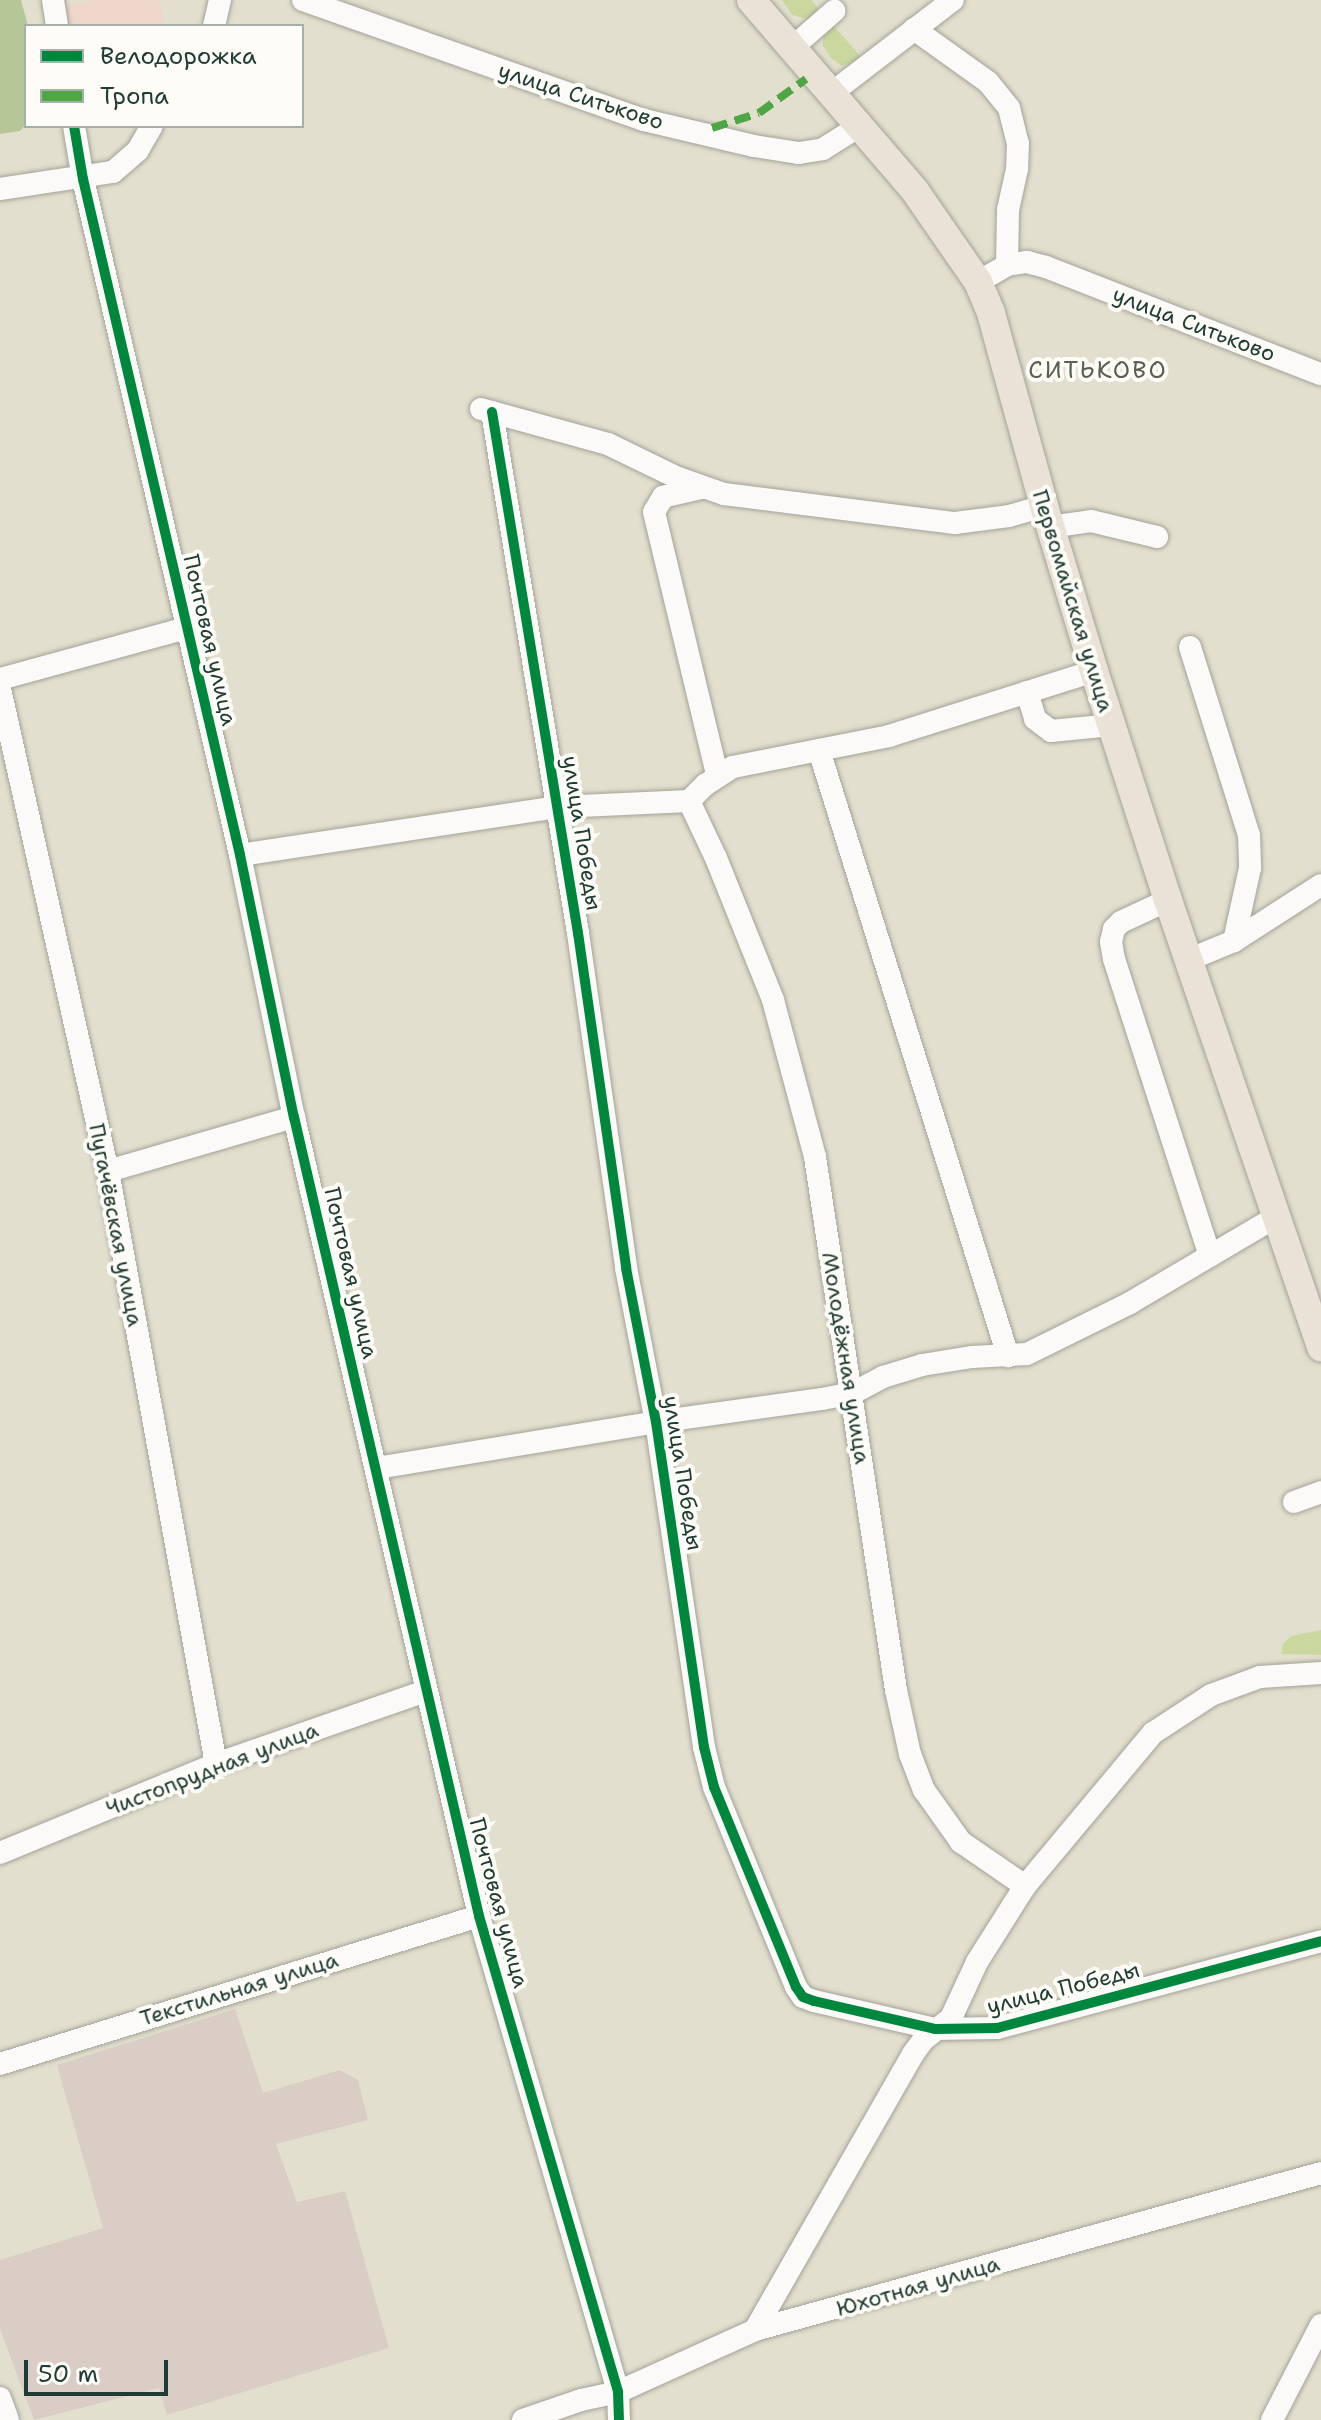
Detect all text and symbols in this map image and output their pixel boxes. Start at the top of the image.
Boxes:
legend [24,24,304,128]
text: Велодорожка [100,40,257,72]
street label: улица Ситьково [495,57,667,135]
text: Тропа [100,80,169,112]
street label: улица Ситьково [1109,281,1279,367]
district label: СИТЬКОВО [1028,357,1168,385]
street label: Первомайская улица [1027,487,1119,715]
street label: Почтовая улица [177,552,243,728]
street label: улица Победы [557,754,607,912]
street label: Пугачёвская улица [83,1121,149,1329]
street label: Почтовая улица [318,1185,384,1361]
street label: Молодёжная улица [816,1250,876,1466]
street label: улица Победы [658,1394,708,1552]
street label: Чистопрудная улица [102,1716,322,1822]
street label: Почтовая улица [464,1815,534,1991]
street label: Текстильная улица [137,1946,341,2032]
street label: улица Победы [984,1956,1142,2020]
street label: Юхотная улица [833,2250,1003,2322]
scale bar [28,2344,172,2394]
text: 50 m [38,2358,98,2390]

